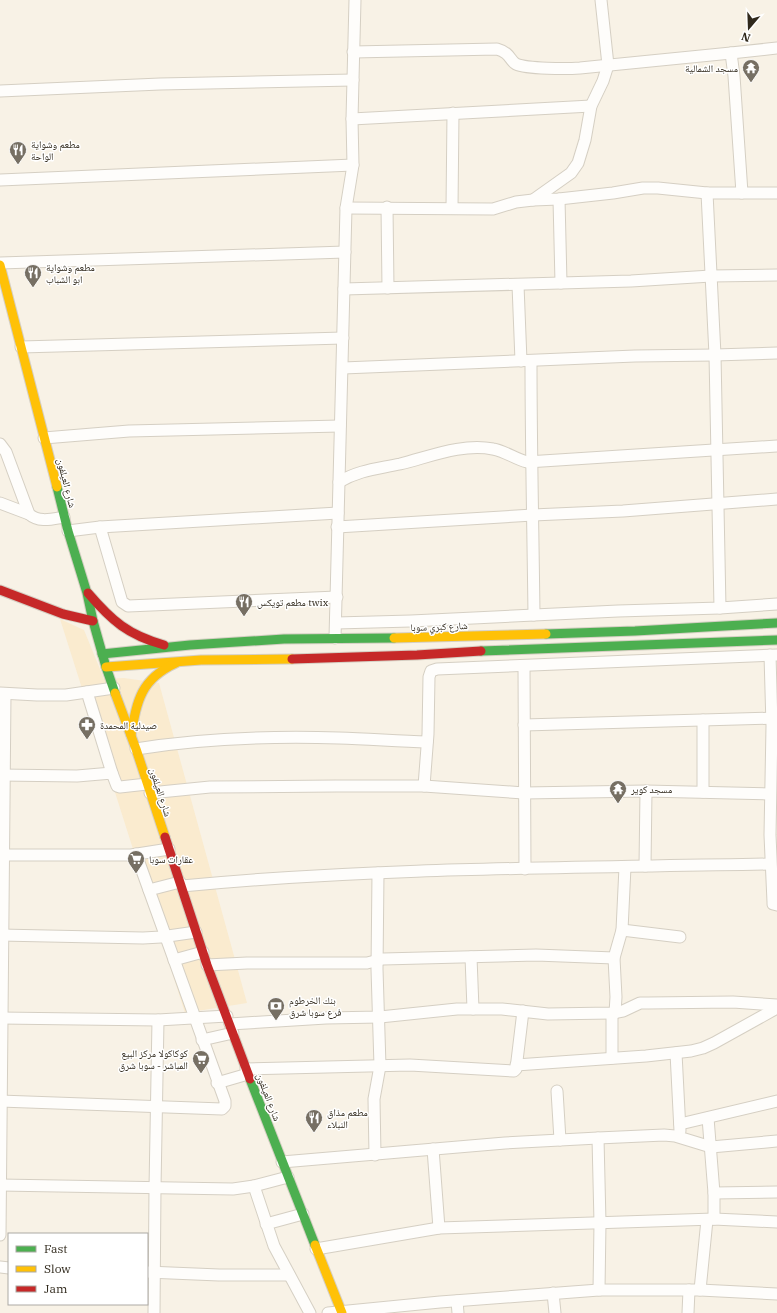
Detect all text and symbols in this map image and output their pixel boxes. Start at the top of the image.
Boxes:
north arrow [729,8,769,48]
text: N [739,29,752,45]
temple icon: مسجد الشمالية [741,58,761,83]
place label: مسجد الشمالية [685,62,738,75]
place label: مطعم وشواية الواحة [31,138,80,163]
restaurant icon: مطعم وشواية الواحة [8,140,28,165]
place label: مطعم وشواية ابو الشباب [46,261,95,286]
restaurant icon: مطعم وشواية ابو الشباب [23,263,43,288]
street label: شارع العيلفون [54,457,79,510]
restaurant icon: مطعم تويكس twix [234,592,254,617]
place label: مطعم تويكس twix [257,596,329,610]
street label: شارع كبري سوبا [410,619,468,636]
pharmacy icon: صيدلية المحمدة [77,715,97,740]
place label: صيدلية المحمدة [100,719,157,732]
street label: شارع العيلفون [147,766,175,819]
temple icon: مسجد كوير [608,779,628,804]
place label: مسجد كوير [630,783,673,796]
supermarket icon: عقارات سوبا [126,849,146,874]
place label: عقارات سوبا [149,853,193,866]
place label: بنك الخرطوم فرع سوبا شرق [289,994,342,1019]
bank icon: بنك الخرطوم فرع سوبا شرق [266,996,286,1021]
place label: كوكاكولا مركز البيع المباشر - سوبا شرق [119,1047,188,1072]
supermarket icon: كوكاكولا مركز البيع المباشر - سوبا شرق [191,1049,211,1074]
street label: شارع العيلفون [253,1071,284,1123]
place label: مطعم مذاق النبلاء [327,1106,368,1131]
restaurant icon: مطعم مذاق النبلاء [304,1108,324,1133]
legend [8,1233,148,1305]
text: Fast [44,1241,68,1256]
text: Slow [44,1261,71,1276]
text: Jam [44,1281,68,1296]

